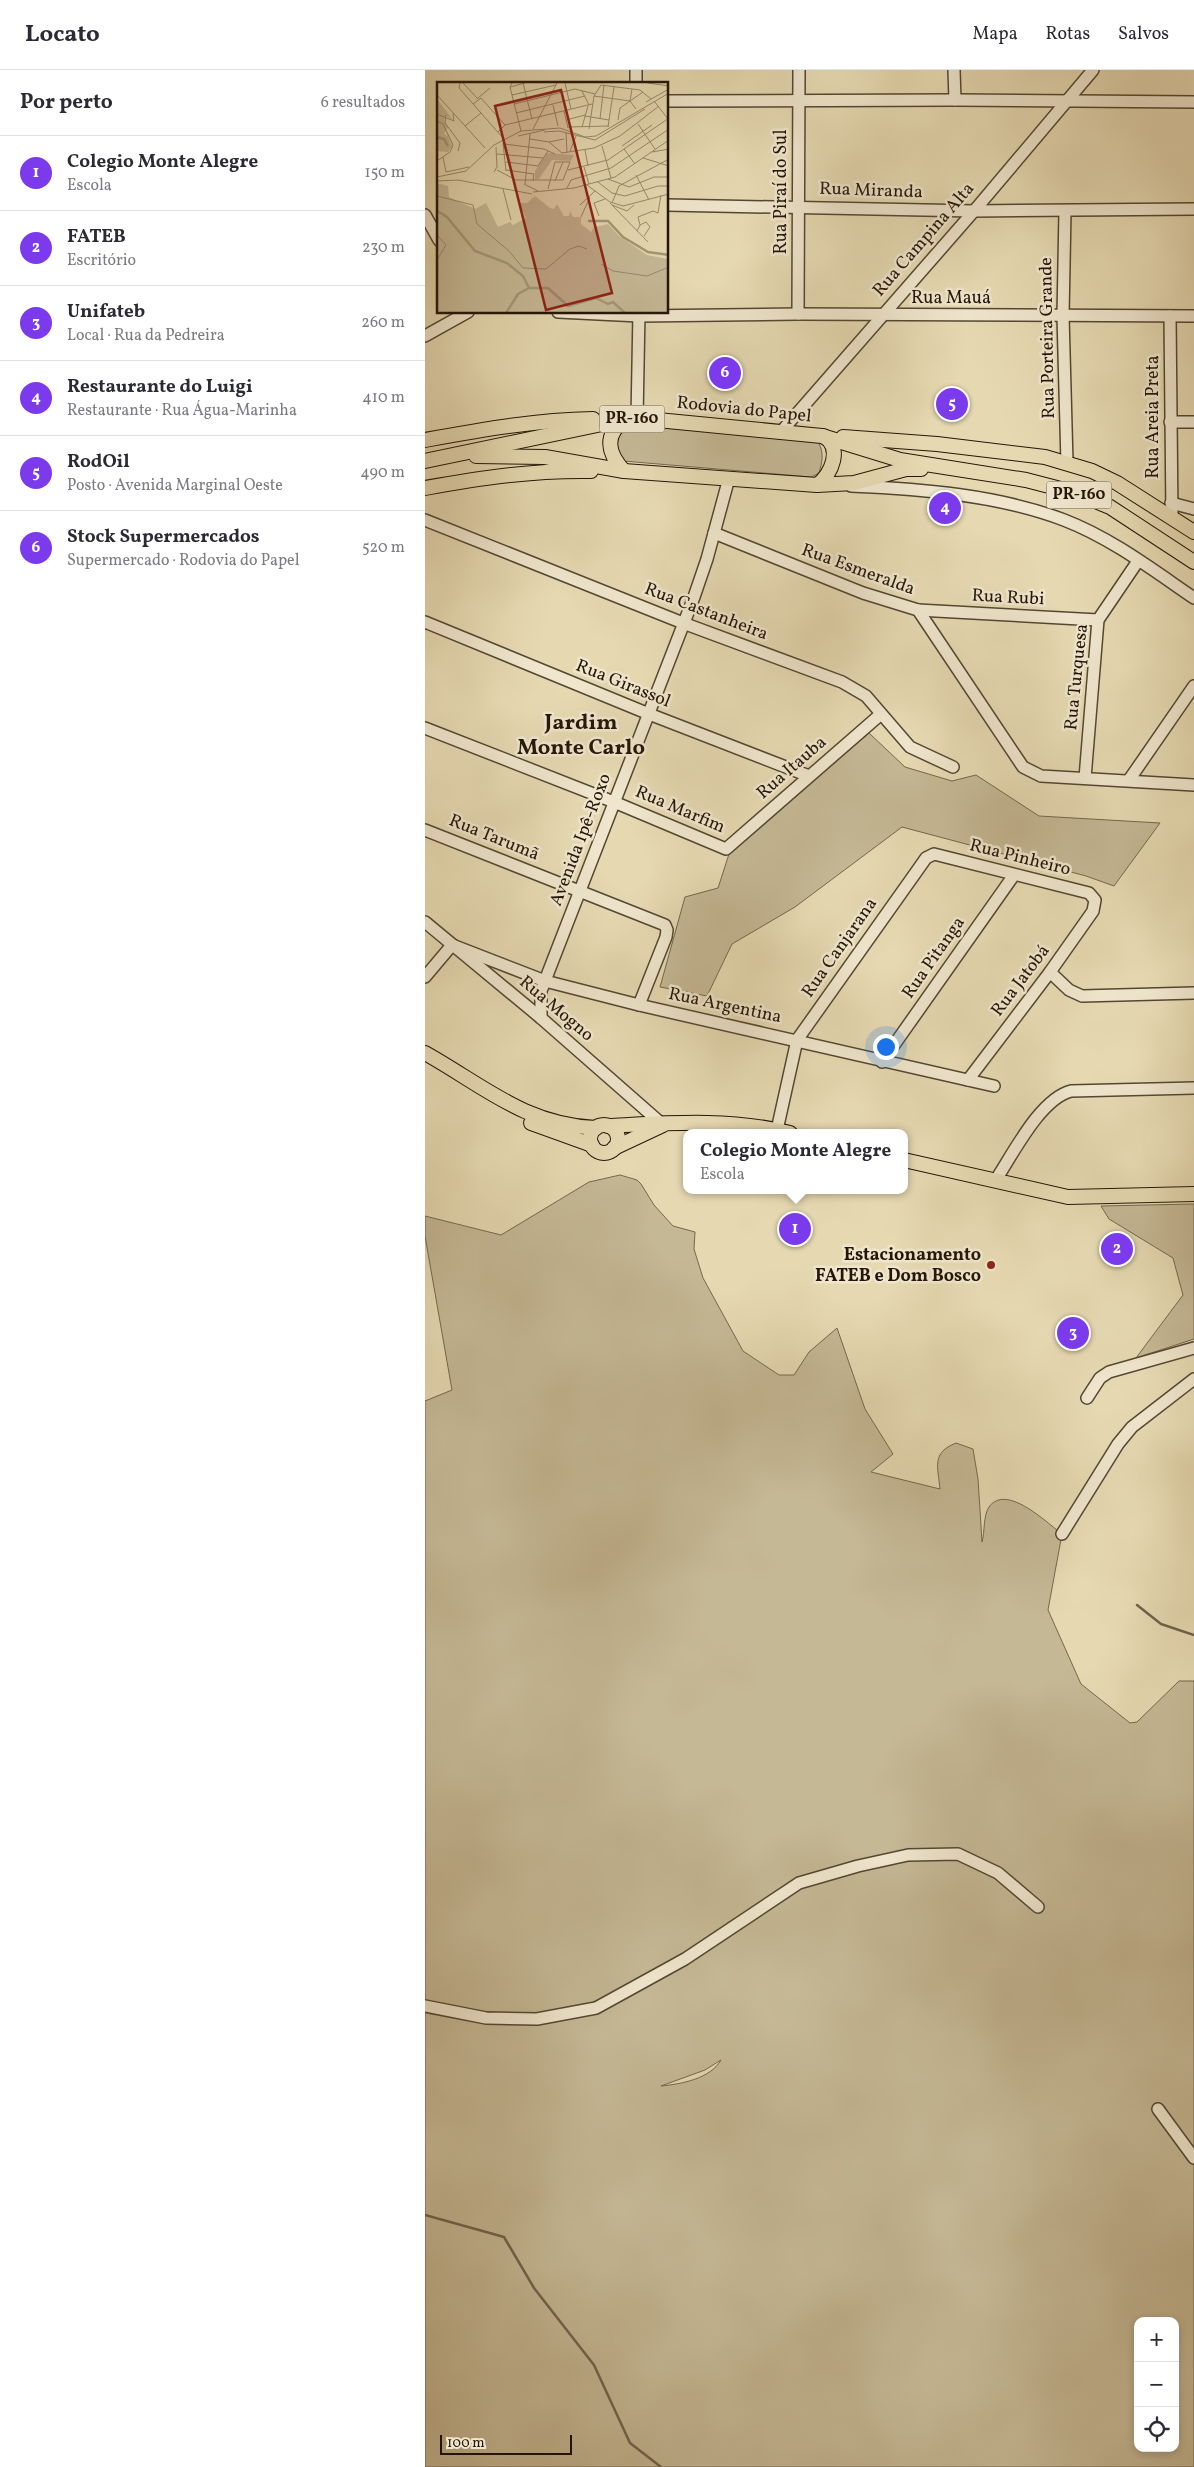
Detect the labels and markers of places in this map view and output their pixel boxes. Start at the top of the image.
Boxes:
pin: 6 [709,354,741,392]
pin: 5 [936,385,968,423]
pin: 4 [929,489,961,527]
pin: 1 [779,1210,811,1248]
pin: 2 [1101,1230,1133,1268]
place label: Estacionamento FATEB e Dom Bosco [815,1243,981,1289]
marker: Estacionamento FATEB e Dom Bosco [985,1259,997,1271]
pin: 3 [1057,1314,1089,1352]

